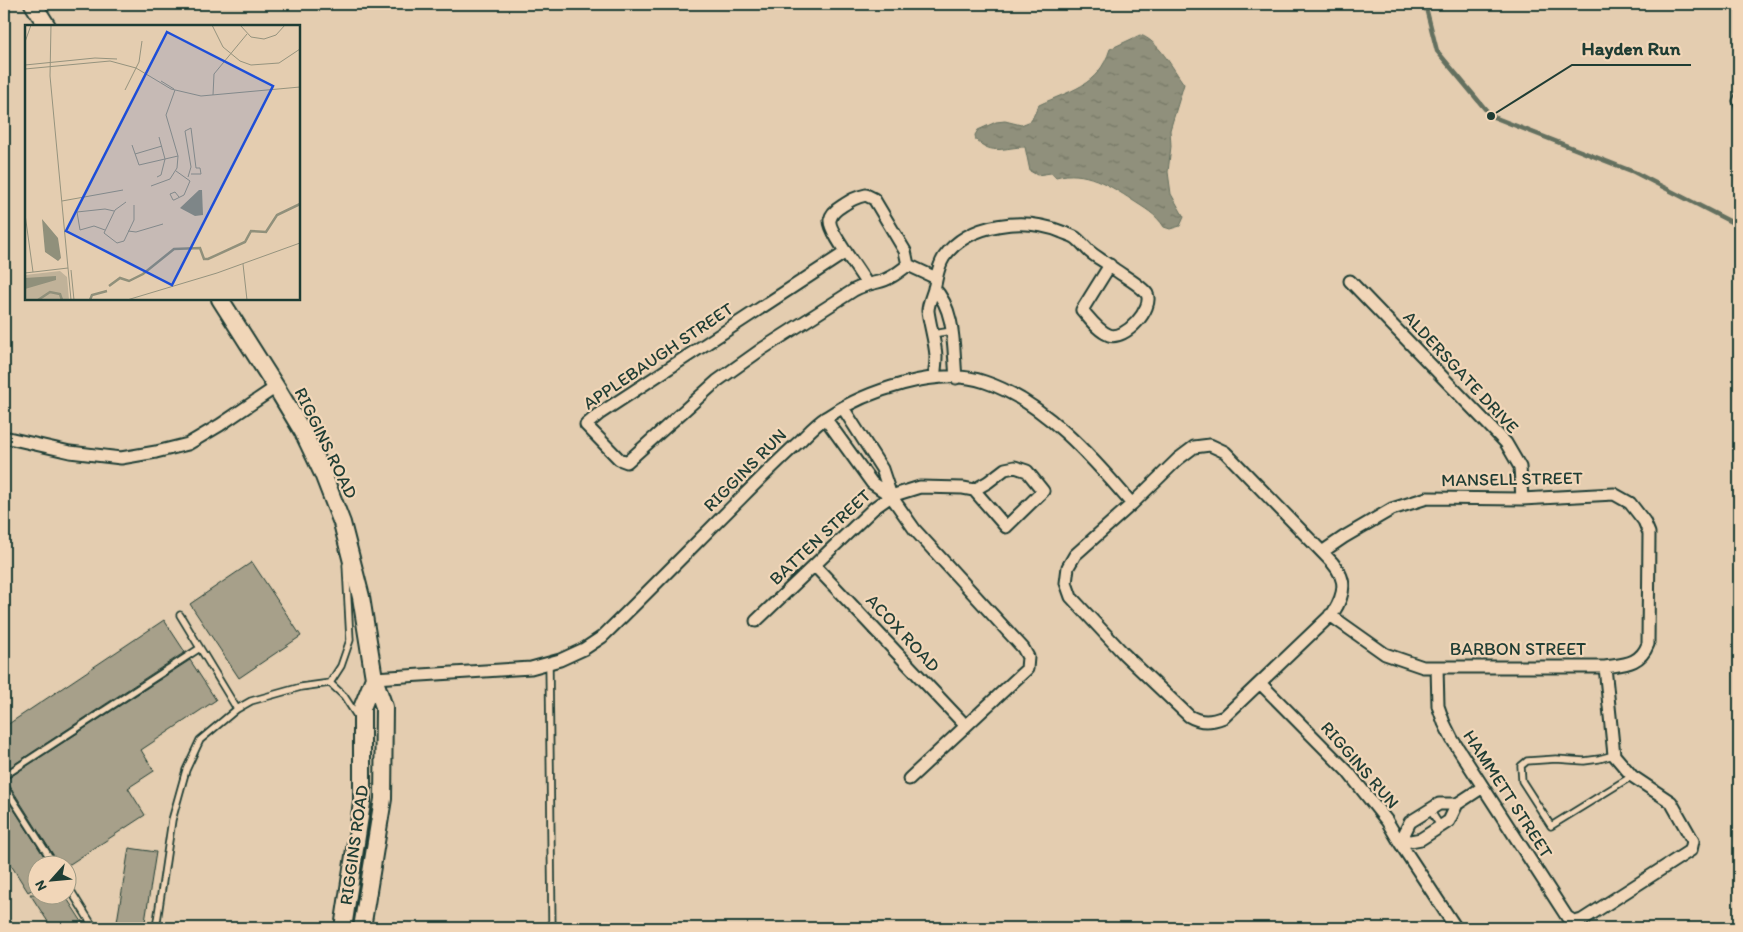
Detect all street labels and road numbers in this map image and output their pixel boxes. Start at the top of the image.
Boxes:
street label: APPLEBAUGH STREET [579,297,737,415]
street label: ALDERSGATE DRIVE [1399,306,1523,438]
street label: RIGGINS ROAD [290,384,362,502]
street label: RIGGINS RUN [699,424,791,516]
street label: MANSELL STREET [1441,467,1583,491]
street label: BATTEN STREET [765,484,875,590]
street label: ACOX ROAD [861,589,945,677]
street label: BARBON STREET [1450,638,1586,660]
street label: RIGGINS RUN [1316,717,1404,813]
street label: HAMMETT STREET [1458,726,1558,862]
street label: RIGGINS ROAD [335,784,373,906]

